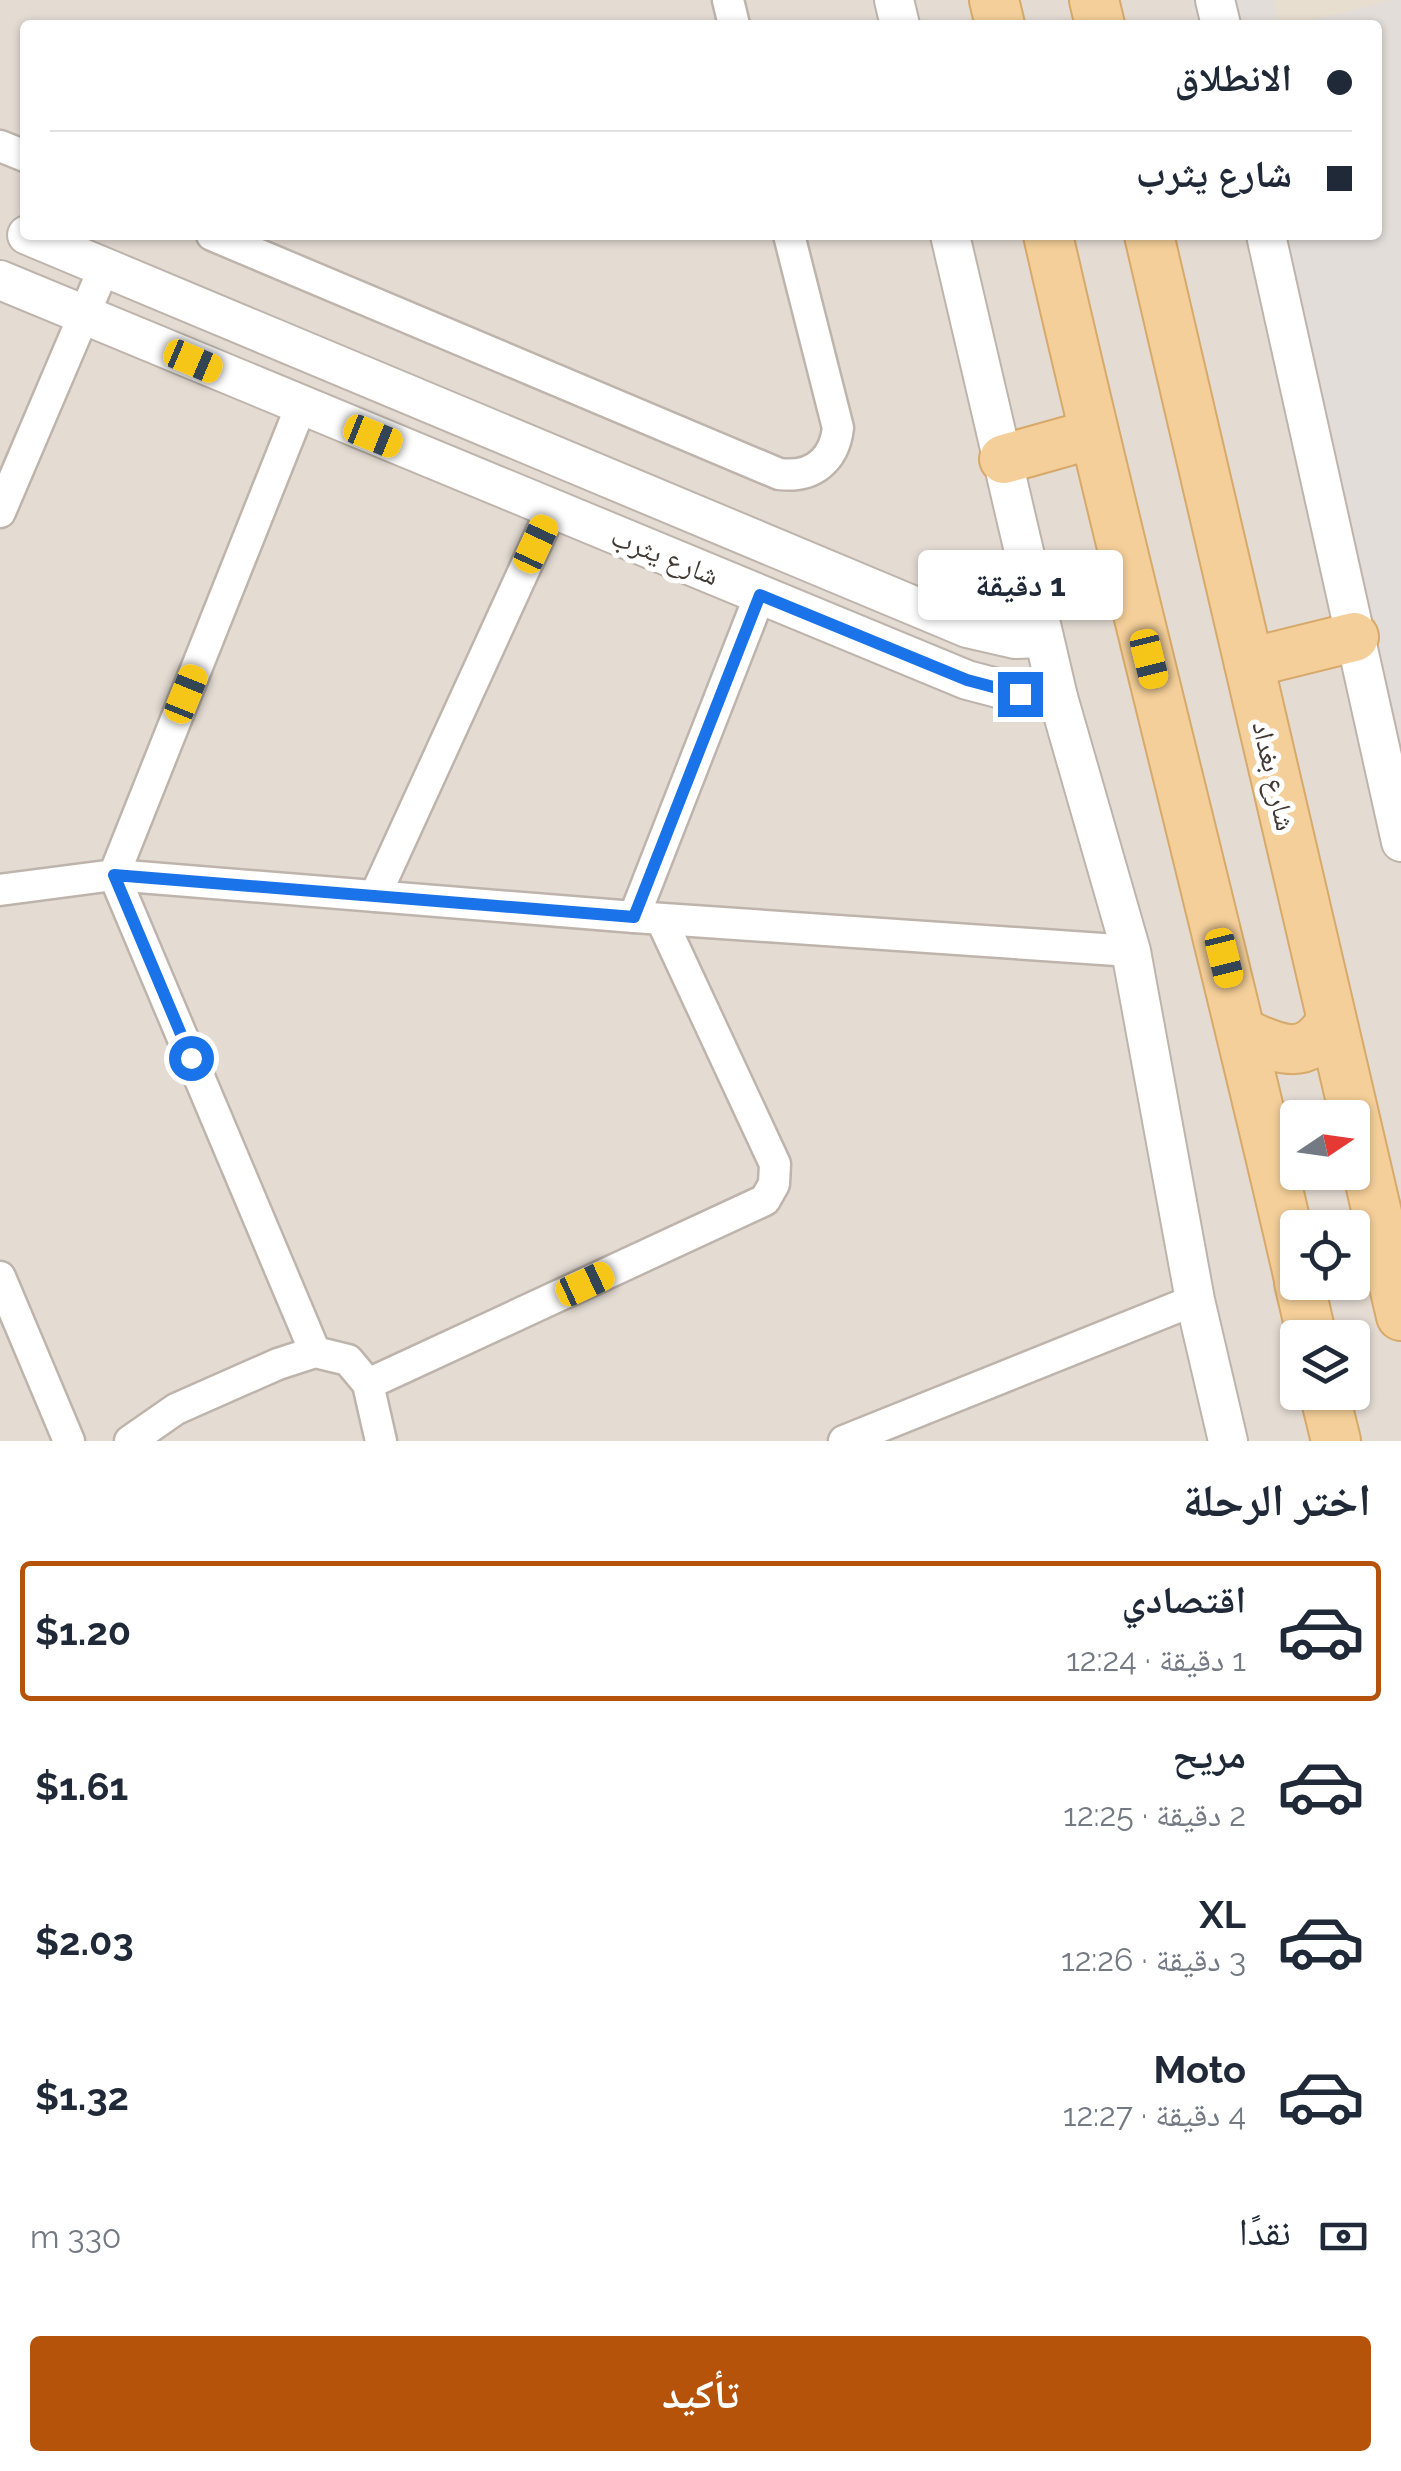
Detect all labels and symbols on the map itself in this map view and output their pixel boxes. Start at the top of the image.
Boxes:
car [160,335,226,387]
car [340,411,406,461]
car [510,510,562,578]
street label: شارع يثرب [606,520,724,593]
callout: 1 دقيقة [918,549,1122,619]
car [1127,626,1171,692]
car [161,661,211,727]
route end [998,672,1043,717]
street label: شارع بغداد [1244,718,1303,834]
car [1202,925,1246,991]
route start [169,1036,214,1081]
north arrow [1280,1100,1370,1190]
car [551,1258,619,1310]

